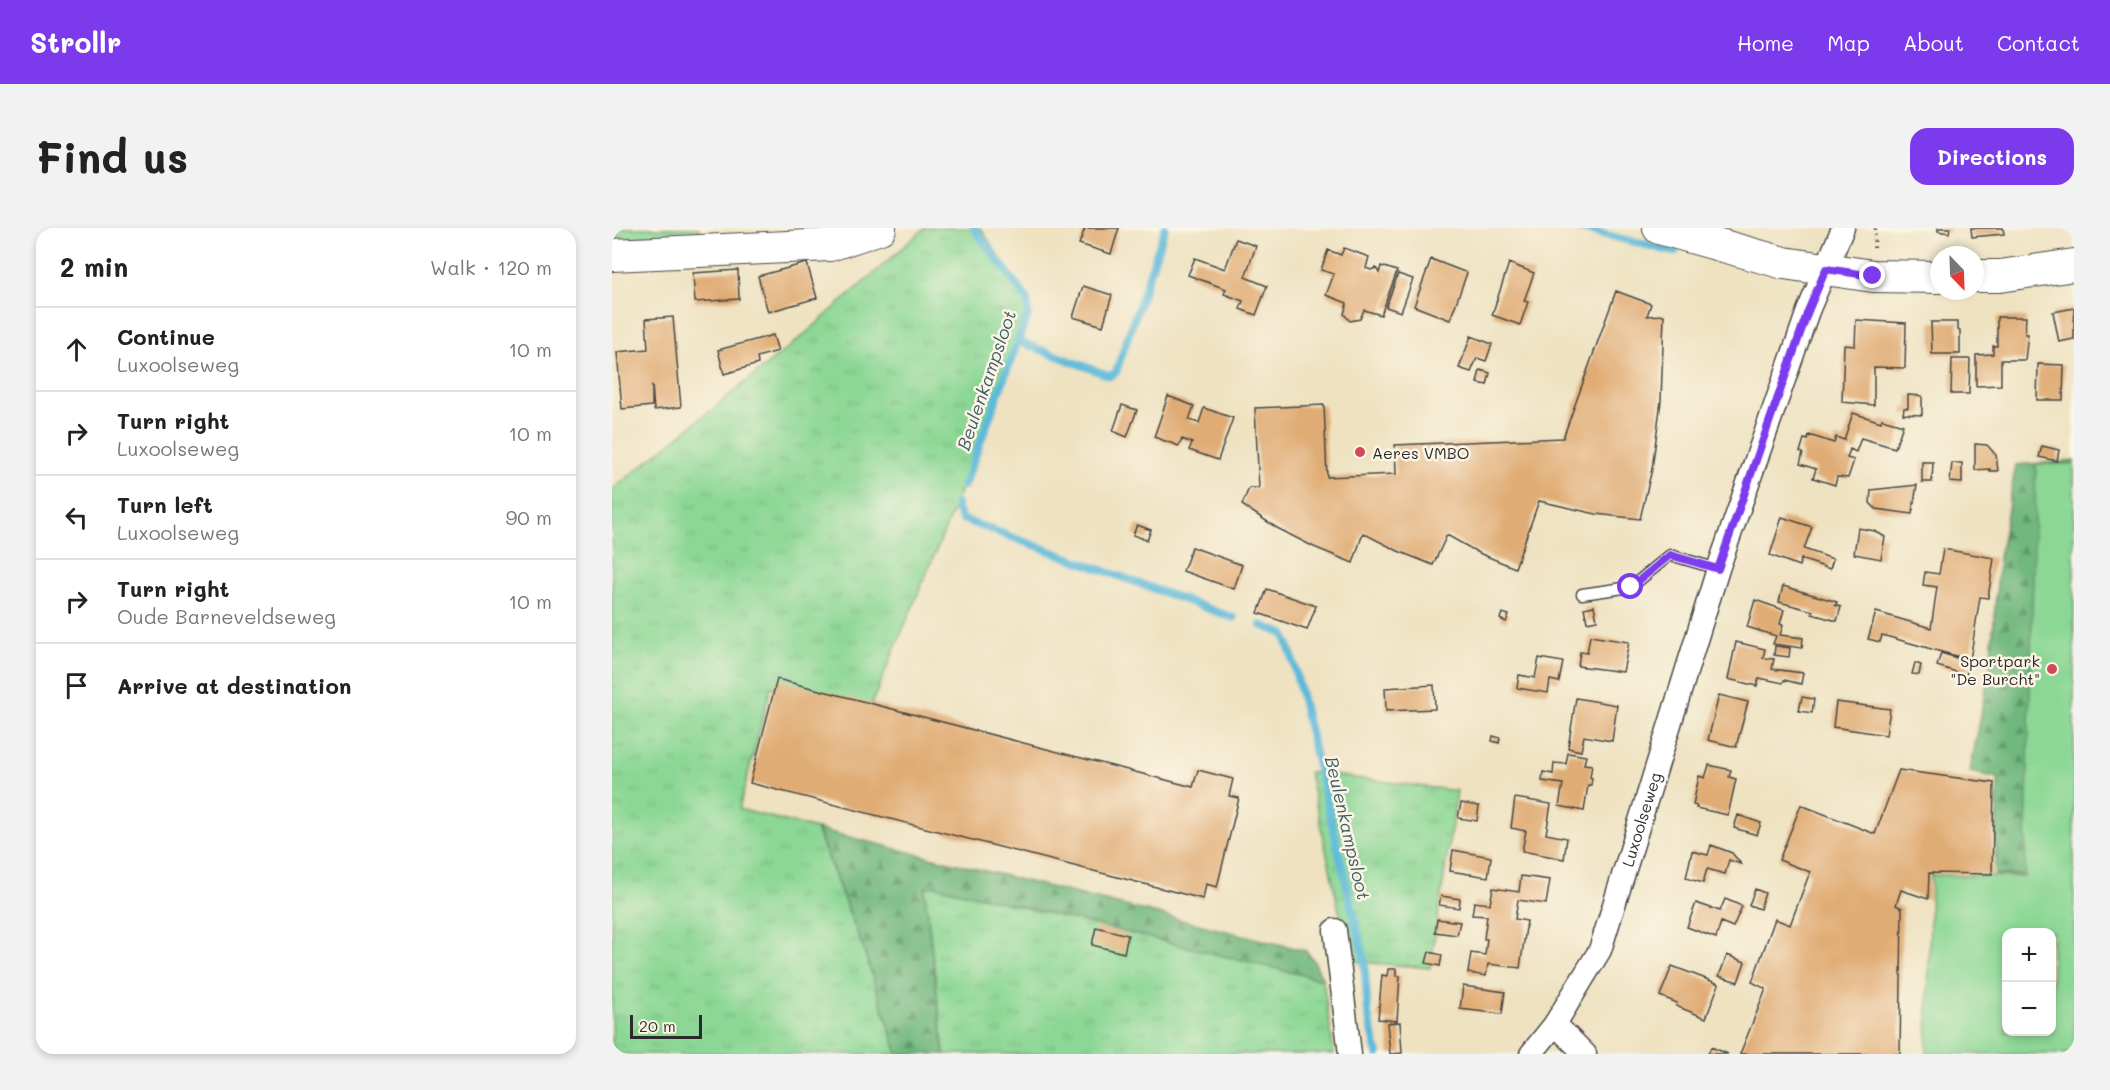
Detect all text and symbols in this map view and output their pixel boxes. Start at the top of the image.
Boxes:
text: Strollr [30,24,121,60]
text: Home [1737,29,1794,56]
text: Map [1827,29,1870,56]
text: About [1903,29,1964,56]
text: Contact [1997,29,2080,56]
button: Directions [1910,128,2074,185]
text: Find us [36,129,188,184]
north arrow [1930,246,1984,300]
text: 2 min [60,250,128,284]
text: Walk · 120 m [430,254,552,280]
route end [1859,262,1885,288]
water label: Beulenkampsloot [951,307,1021,453]
text: Continue [117,322,215,351]
icon: ahead [60,333,93,366]
text: 10 m [508,336,552,362]
text: Luxoolseweg [117,351,239,377]
text: Turn right [117,406,229,435]
icon: right [60,417,93,450]
text: 10 m [508,420,552,446]
text: Luxoolseweg [117,435,239,461]
place label: Aeres VMBO [1372,442,1469,463]
marker: Aeres VMBO [1353,445,1367,459]
text: Turn left [117,490,213,519]
icon: left [60,501,93,534]
text: 90 m [506,504,552,530]
text: Luxoolseweg [117,519,239,545]
route start [1617,573,1643,599]
text: Turn right [117,574,229,603]
icon: right [60,585,93,618]
text: 10 m [508,588,552,614]
text: Oude Barneveldseweg [117,603,336,629]
place label: Sportpark "De Burcht" [1950,650,2040,689]
marker: Sportpark "De Burcht" [2045,662,2059,676]
icon: arrive [60,669,93,702]
text: Arrive at destination [117,671,352,700]
water label: Beulenkampsloot [1320,754,1376,902]
street label: Luxoolseweg [1616,769,1665,869]
map controls [2002,928,2056,1036]
button: + [2002,928,2056,982]
button: − [2002,982,2056,1036]
scale bar [630,1012,702,1040]
text: 20 m [639,1015,676,1036]

